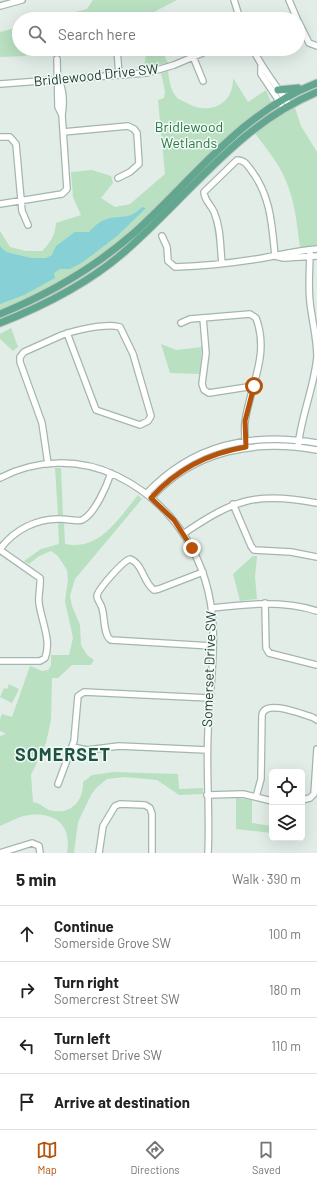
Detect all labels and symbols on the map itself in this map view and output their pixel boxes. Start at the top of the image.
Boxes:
street label: Bridlewood Drive SW [33,59,159,90]
park label: Bridlewood Wetlands [155,118,223,151]
route start [245,377,263,395]
route end [183,539,201,557]
street label: Somerset Drive SW [198,611,219,727]
district label: SOMERSET [15,743,111,765]

